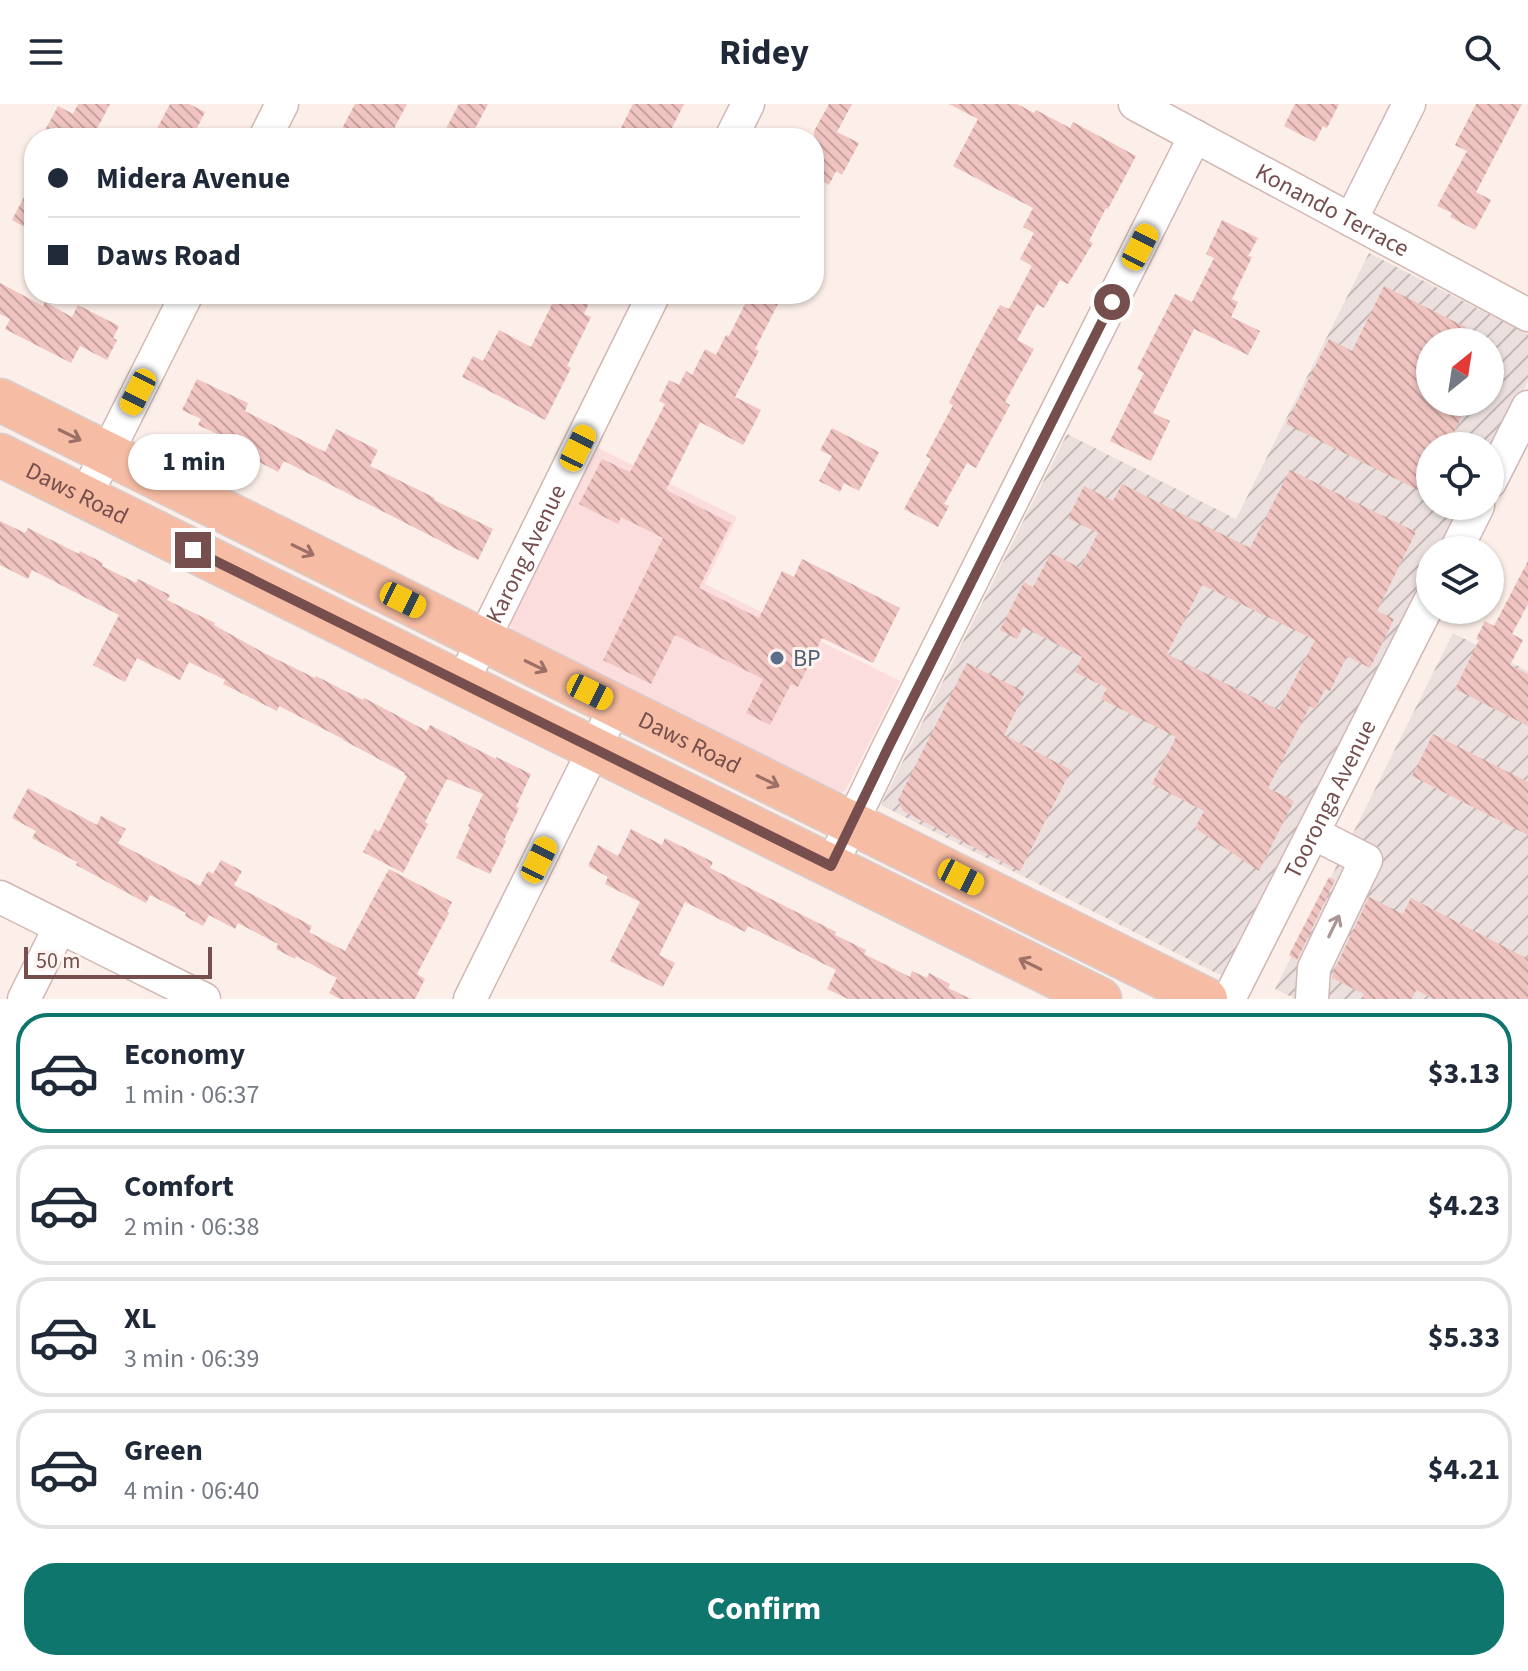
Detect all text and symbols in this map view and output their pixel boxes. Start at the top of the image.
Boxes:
text: Ridey [719,27,809,78]
icon: menu [24,30,68,74]
icon: search [1460,30,1504,74]
street label: Konando Terrace [1249,155,1415,266]
text: Midera Avenue [96,157,290,200]
car [1118,220,1162,274]
text: Daws Road [96,234,241,277]
route start [1094,284,1130,320]
north arrow [1416,328,1504,416]
map controls [1416,328,1504,624]
car [116,365,160,419]
car [557,421,599,475]
one-way arrow [57,427,81,443]
button: locate [1416,432,1504,520]
callout: 1 min [127,434,259,490]
text: 1 min [162,443,226,480]
street label: Daws Road [20,453,134,534]
street label: Karong Avenue [477,479,575,630]
route end [175,532,211,568]
button: layers [1416,536,1504,624]
one-way arrow [290,543,314,558]
car [376,579,430,621]
place label: BP [793,641,821,676]
marker: BP [768,649,786,667]
one-way arrow [523,658,547,674]
car [563,671,617,713]
street label: Daws Road [632,703,747,783]
street label: Tooronga Avenue [1276,714,1385,885]
one-way arrow [756,774,780,790]
car [518,833,560,887]
car [934,855,988,899]
one-way arrow [1327,914,1342,938]
scale bar [24,943,212,979]
text: 50 m [36,945,81,977]
one-way arrow [1018,956,1042,972]
text: Economy [124,1033,245,1076]
icon: car [28,1037,100,1109]
text: $3.13 [1428,1052,1500,1095]
text: 1 min · 06:37 [124,1076,259,1113]
text: Comfort [124,1165,234,1208]
icon: car [28,1169,100,1241]
text: $4.23 [1428,1184,1500,1227]
text: 2 min · 06:38 [124,1208,259,1245]
text: XL [124,1297,157,1340]
icon: car [28,1301,100,1373]
text: $5.33 [1428,1316,1500,1359]
text: 3 min · 06:39 [124,1340,259,1377]
text: Green [124,1429,203,1472]
icon: car [28,1433,100,1505]
text: $4.21 [1428,1448,1500,1491]
text: 4 min · 06:40 [124,1472,259,1509]
button: Confirm [24,1563,1504,1655]

